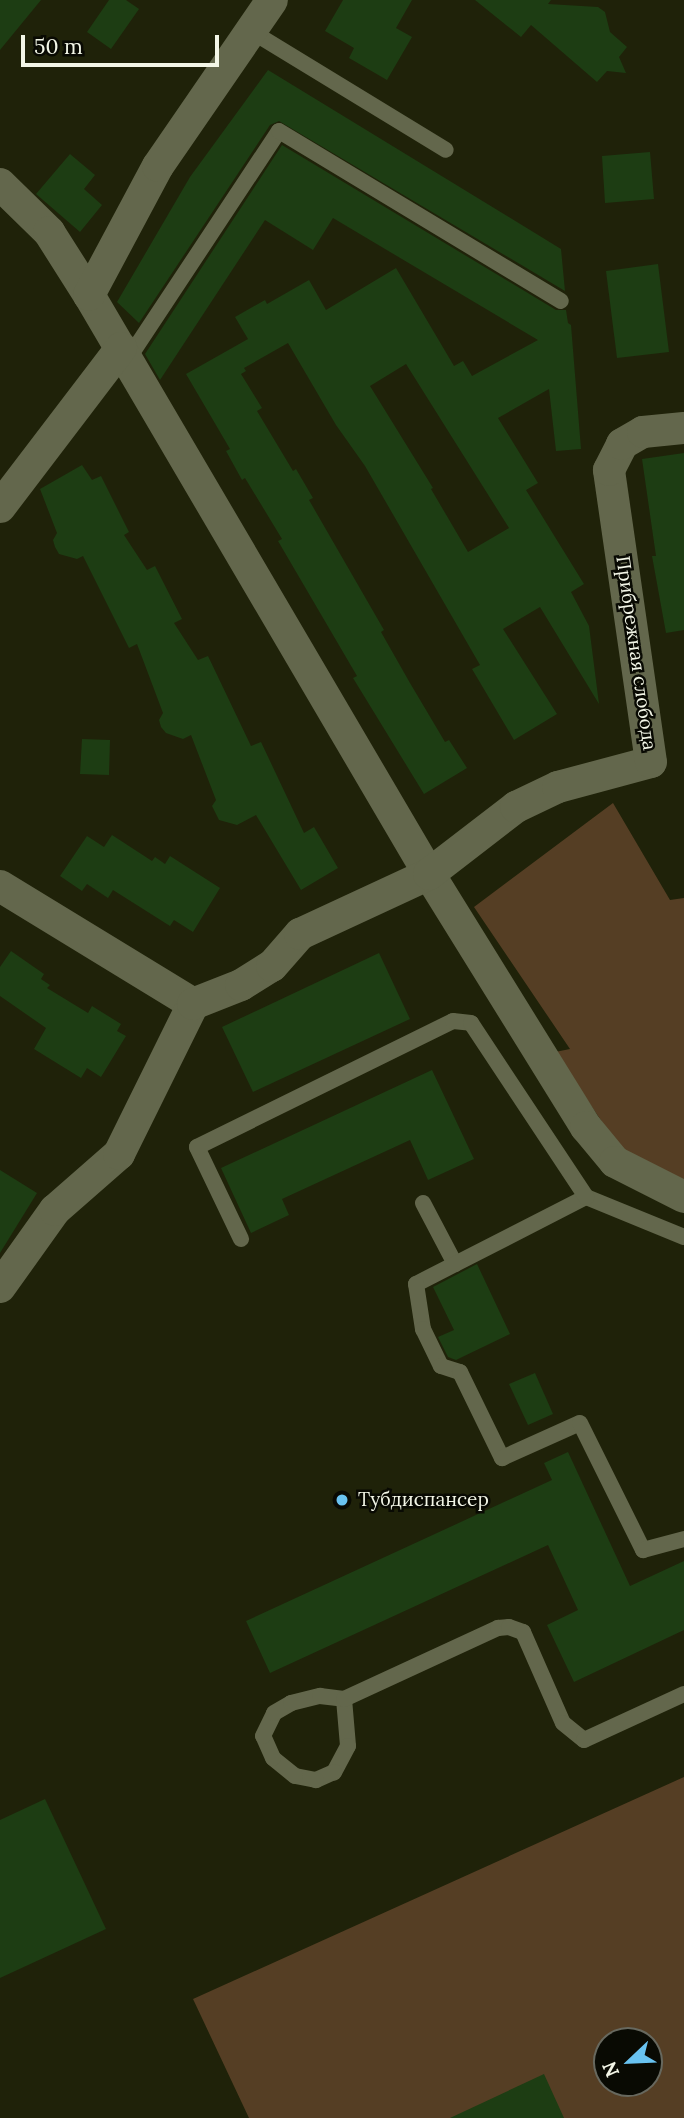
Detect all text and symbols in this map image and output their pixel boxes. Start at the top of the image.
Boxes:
scale bar [24,21,222,65]
text: 50 m [34,33,83,60]
street label: Прибрежная слобода [611,554,661,752]
place label: Тубдиспансер [358,1489,489,1511]
marker: Тубдиспансер [332,1490,352,1510]
north arrow [593,2027,663,2097]
text: N [597,2058,624,2081]

